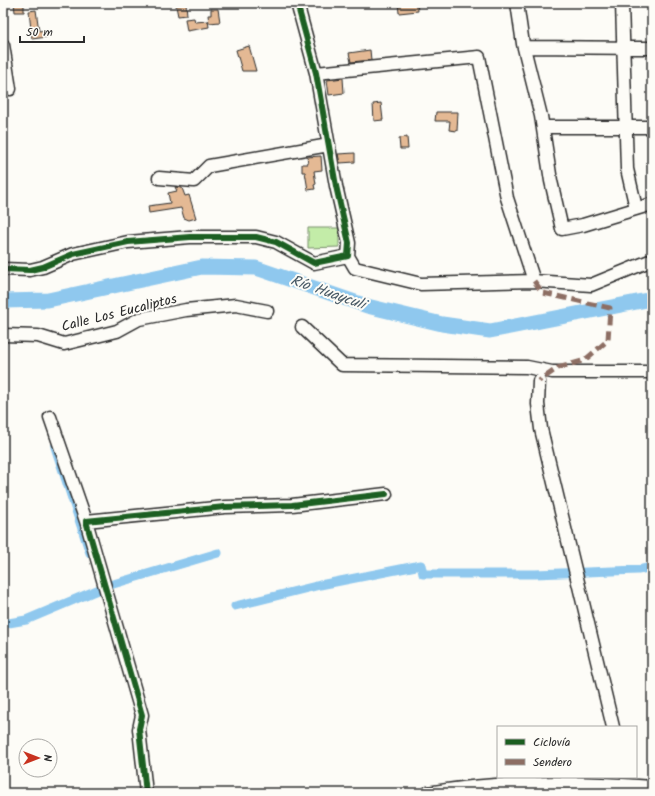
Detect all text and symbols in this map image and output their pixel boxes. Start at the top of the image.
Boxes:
scale bar [20,18,84,44]
text: 50 m [26,23,53,42]
water label: Río Huayculi [287,269,372,318]
street label: Calle Los Eucaliptos [59,288,179,338]
legend [497,726,637,778]
text: Ciclovía [533,733,571,752]
north arrow [18,738,58,778]
text: Sendero [533,753,572,772]
text: N [38,755,56,762]

